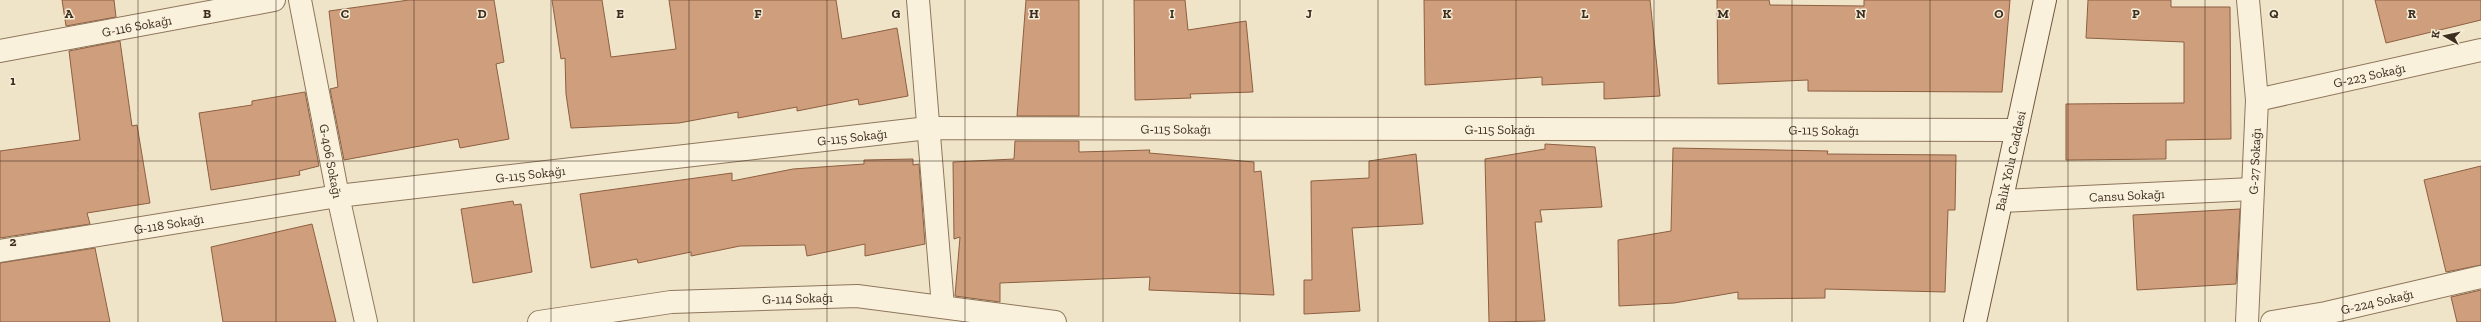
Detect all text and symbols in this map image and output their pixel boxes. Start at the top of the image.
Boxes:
text: A [65,6,74,21]
text: B [203,6,211,21]
text: C [341,6,349,21]
text: D [477,6,487,21]
text: E [616,6,624,21]
text: F [754,6,762,21]
text: G [892,6,901,21]
text: H [1029,6,1039,21]
text: I [1170,6,1175,21]
text: J [1306,6,1312,21]
text: K [1443,6,1452,21]
text: L [1581,6,1589,21]
text: M [1717,6,1729,21]
text: N [1856,6,1866,21]
text: O [1994,6,2004,21]
text: P [2132,6,2140,21]
text: Q [2269,6,2279,21]
text: R [2408,6,2417,21]
street label: G-116 Sokağı [101,12,173,40]
north arrow [2425,16,2465,56]
text: K [2429,29,2443,39]
street label: G-223 Sokağı [2332,60,2407,91]
text: 1 [10,73,16,88]
street label: Balık Yolu Caddesi [1992,109,2029,212]
street label: G-115 Sokağı [1140,121,1211,137]
street label: G-115 Sokağı [1464,122,1535,137]
street label: G-406 Sokağı [316,123,345,200]
street label: G-115 Sokağı [1788,123,1859,138]
street label: G-115 Sokağı [816,126,888,149]
street label: G-27 Sokağı [2246,127,2264,195]
street label: G-115 Sokağı [495,163,566,186]
street label: Cansu Sokağı [2089,186,2165,205]
street label: G-118 Sokağı [133,211,205,237]
text: 2 [10,234,17,249]
street label: G-224 Sokağı [2339,286,2415,317]
street label: G-114 Sokağı [762,290,833,307]

